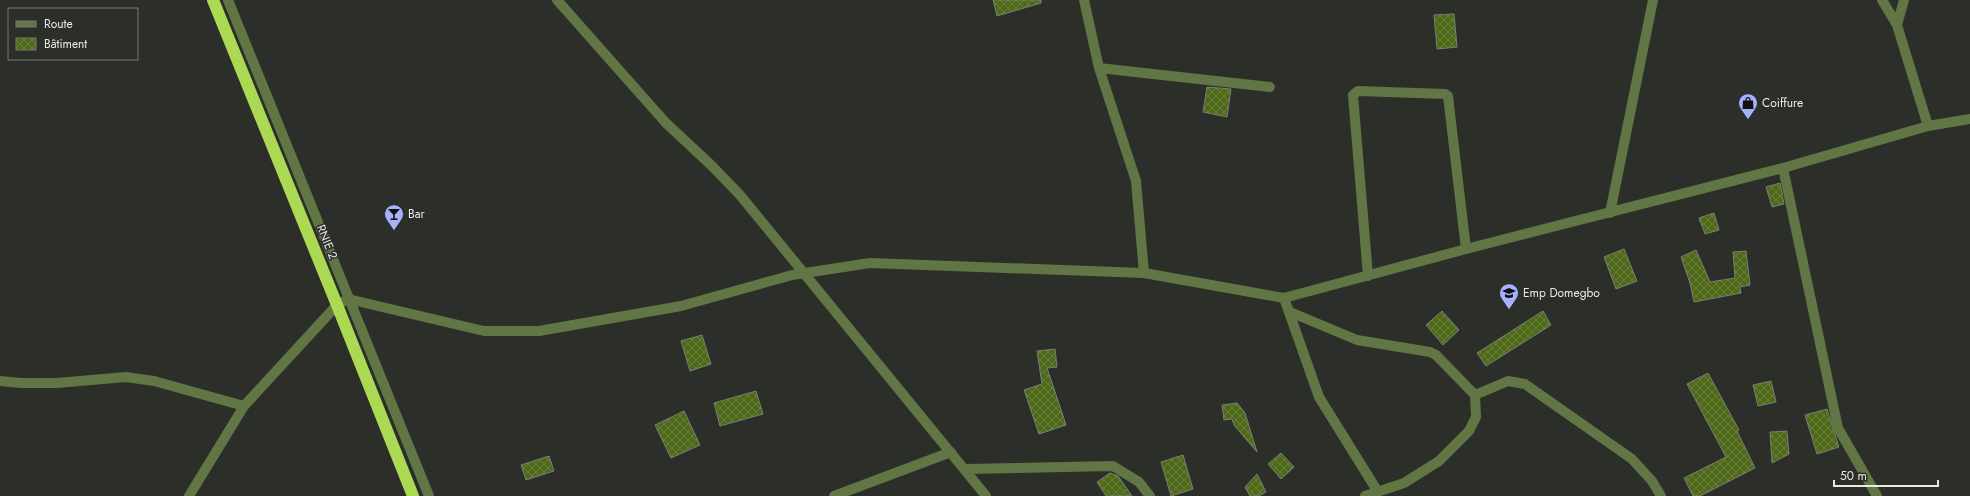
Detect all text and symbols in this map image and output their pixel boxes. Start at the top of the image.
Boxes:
legend [8,8,138,60]
text: Route [44,15,73,33]
text: Bâtiment [44,35,87,53]
shop icon: Coiffure [1737,92,1759,120]
place label: Coiffure [1762,94,1803,112]
bar icon: Bar [383,203,405,231]
place label: Bar [408,205,425,223]
street label: RNIE 2 [312,222,342,262]
school or university icon: Emp Domegbo [1498,282,1520,310]
place label: Emp Domegbo [1523,284,1600,302]
scale bar [1834,462,1938,488]
text: 50 m [1840,467,1867,485]

